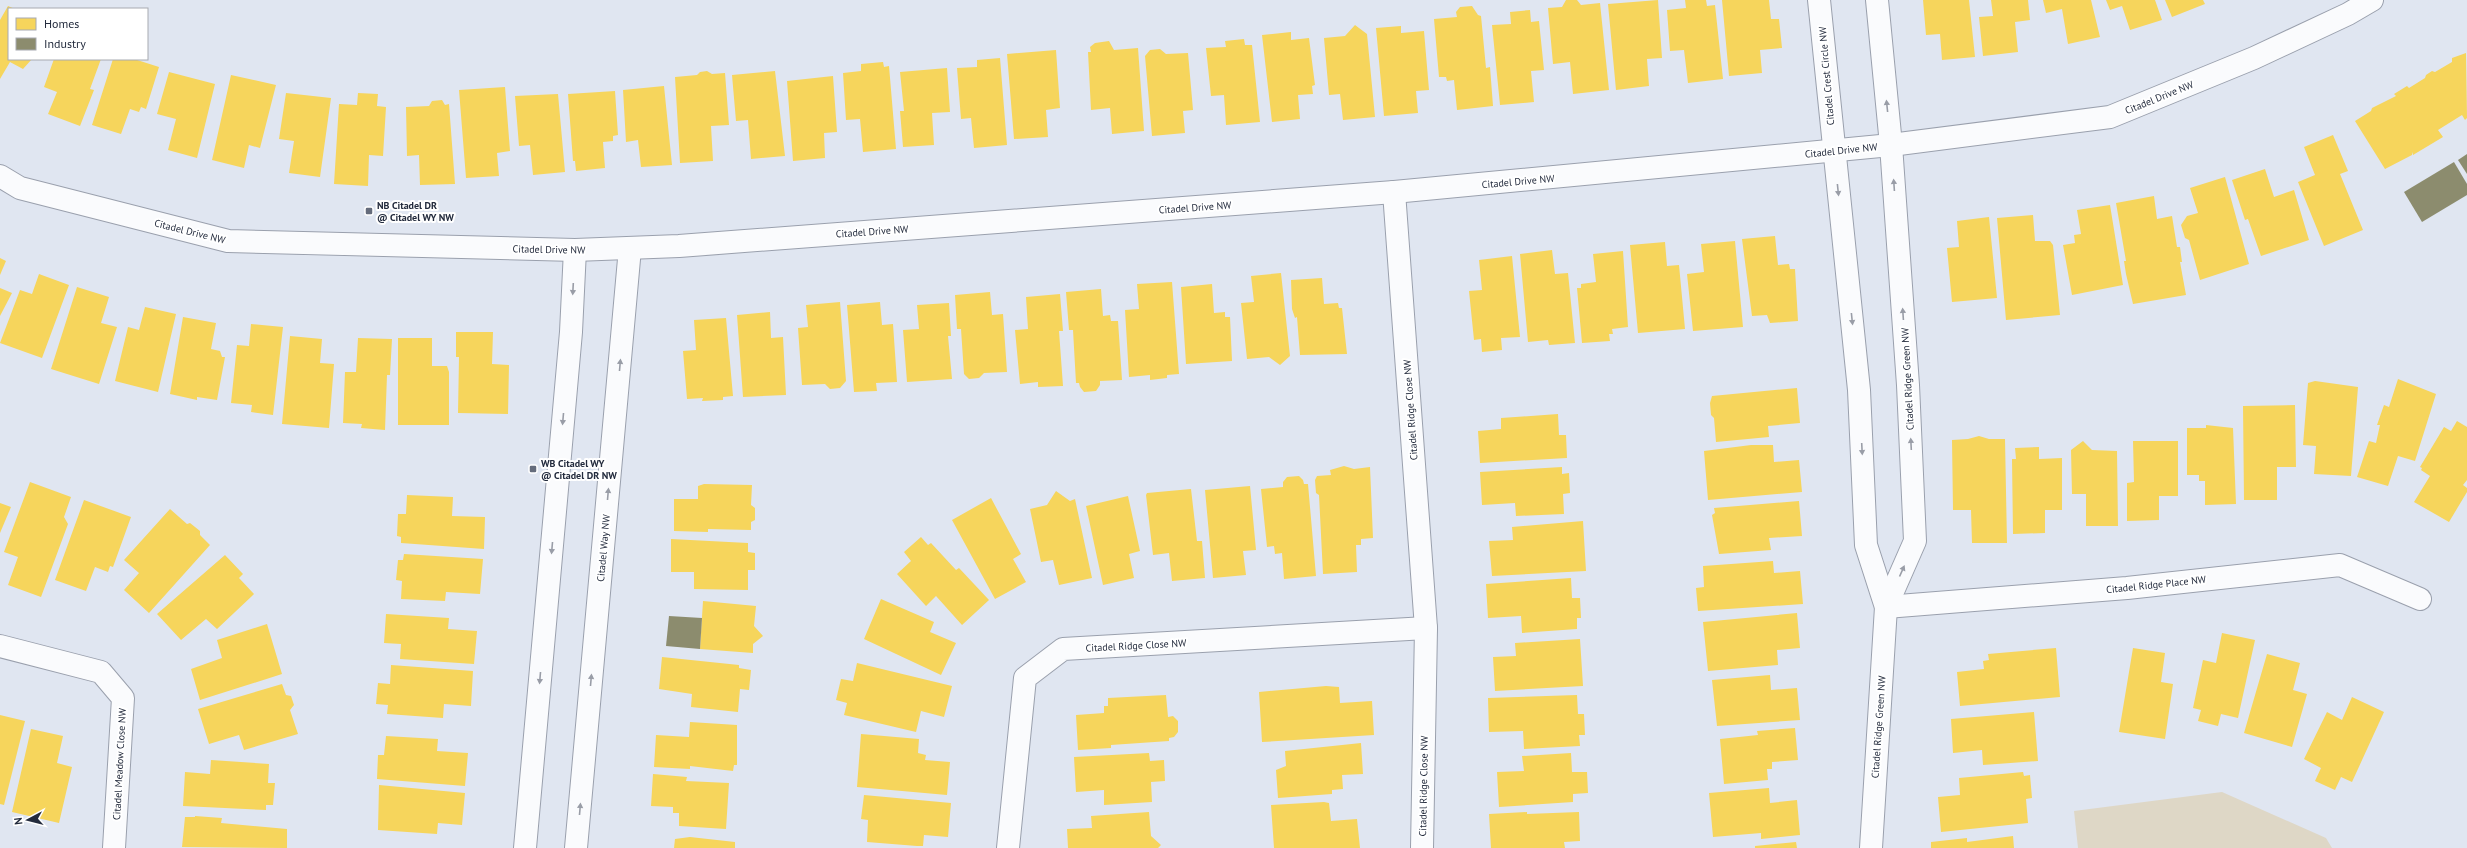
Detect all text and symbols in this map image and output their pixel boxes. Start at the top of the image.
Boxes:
legend [8,8,148,60]
text: Homes [44,16,79,31]
street label: Citadel Crest Circle NW [1816,25,1837,126]
text: Industry [44,36,86,51]
street label: Citadel Drive NW [2123,78,2196,117]
one-way arrow [1884,100,1891,112]
street label: Citadel Drive NW [1804,140,1879,161]
street label: Citadel Drive NW [1481,172,1556,191]
one-way arrow [1890,179,1897,191]
one-way arrow [1834,184,1841,196]
street label: Citadel Drive NW [1158,198,1233,217]
place label: NB Citadel DR @ Citadel WY NW [377,199,454,224]
marker: NB Citadel DR @ Citadel WY NW [364,206,374,216]
street label: Citadel Drive NW [153,216,228,247]
street label: Citadel Drive NW [835,222,910,241]
street label: Citadel Drive NW [512,242,586,257]
one-way arrow [569,283,576,295]
one-way arrow [1900,308,1907,320]
one-way arrow [1848,313,1855,325]
street label: Citadel Ridge Green NW [1898,327,1917,431]
street label: Citadel Ridge Close NW [1400,358,1421,461]
one-way arrow [616,359,623,371]
one-way arrow [559,413,566,425]
one-way arrow [1907,438,1914,450]
one-way arrow [1858,443,1865,455]
place label: WB Citadel WY @ Citadel DR NW [541,457,617,482]
marker: WB Citadel WY @ Citadel DR NW [528,464,538,474]
one-way arrow [605,488,611,500]
street label: Citadel Way NW [594,513,613,582]
one-way arrow [548,542,555,555]
one-way arrow [1898,565,1905,577]
street label: Citadel Ridge Place NW [2105,573,2207,596]
street label: Citadel Ridge Close NW [1085,636,1187,655]
one-way arrow [537,672,544,684]
one-way arrow [588,674,595,686]
street label: Citadel Ridge Green NW [1868,675,1889,779]
street label: Citadel Meadow Close NW [110,707,129,820]
street label: Citadel Ridge Close NW [1416,735,1431,837]
north arrow [8,800,48,840]
one-way arrow [576,803,583,815]
text: N [11,817,25,826]

